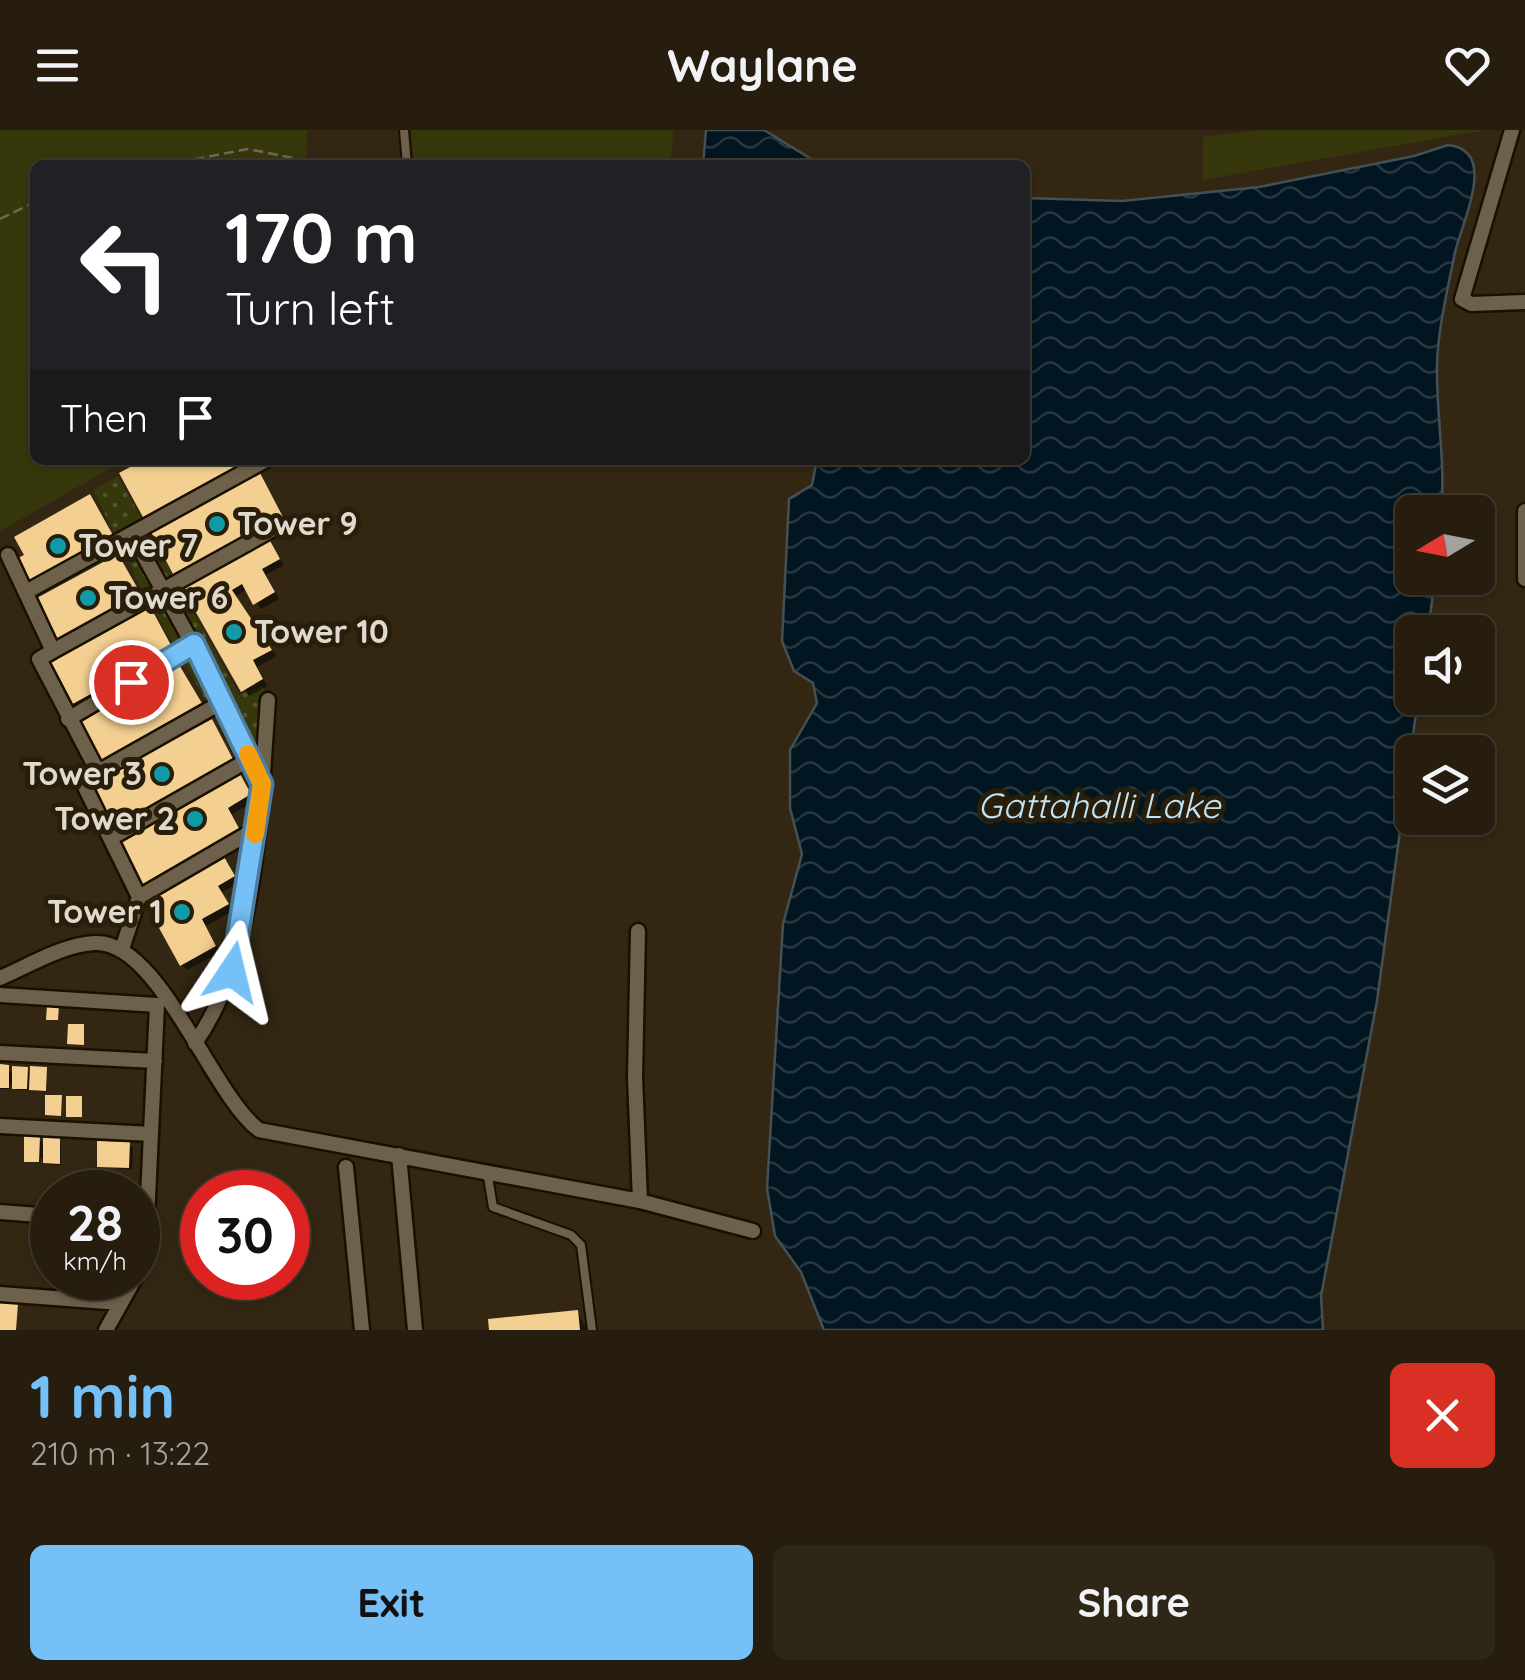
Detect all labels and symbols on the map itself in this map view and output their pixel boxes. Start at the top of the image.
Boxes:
north arrow [1395,495,1495,595]
place label: Tower 9 [237,503,358,543]
marker: Tower 9 [206,513,228,535]
place label: Tower 7 [78,525,198,565]
marker: Tower 7 [47,535,69,557]
place label: Tower 6 [108,577,228,617]
marker: Tower 6 [77,587,99,609]
place label: Tower 10 [254,611,389,651]
marker: Tower 10 [223,621,245,643]
pin [89,640,174,725]
place label: Tower 3 [22,753,142,793]
marker: Tower 3 [151,763,173,785]
water label: Gattahalli Lake [978,783,1222,827]
place label: Tower 2 [54,798,175,838]
marker: Tower 2 [184,808,206,830]
place label: Tower 1 [47,891,162,931]
marker: Tower 1 [171,901,193,923]
position arrow [180,920,284,1024]
speed limit sign: 30 [180,1170,310,1300]

